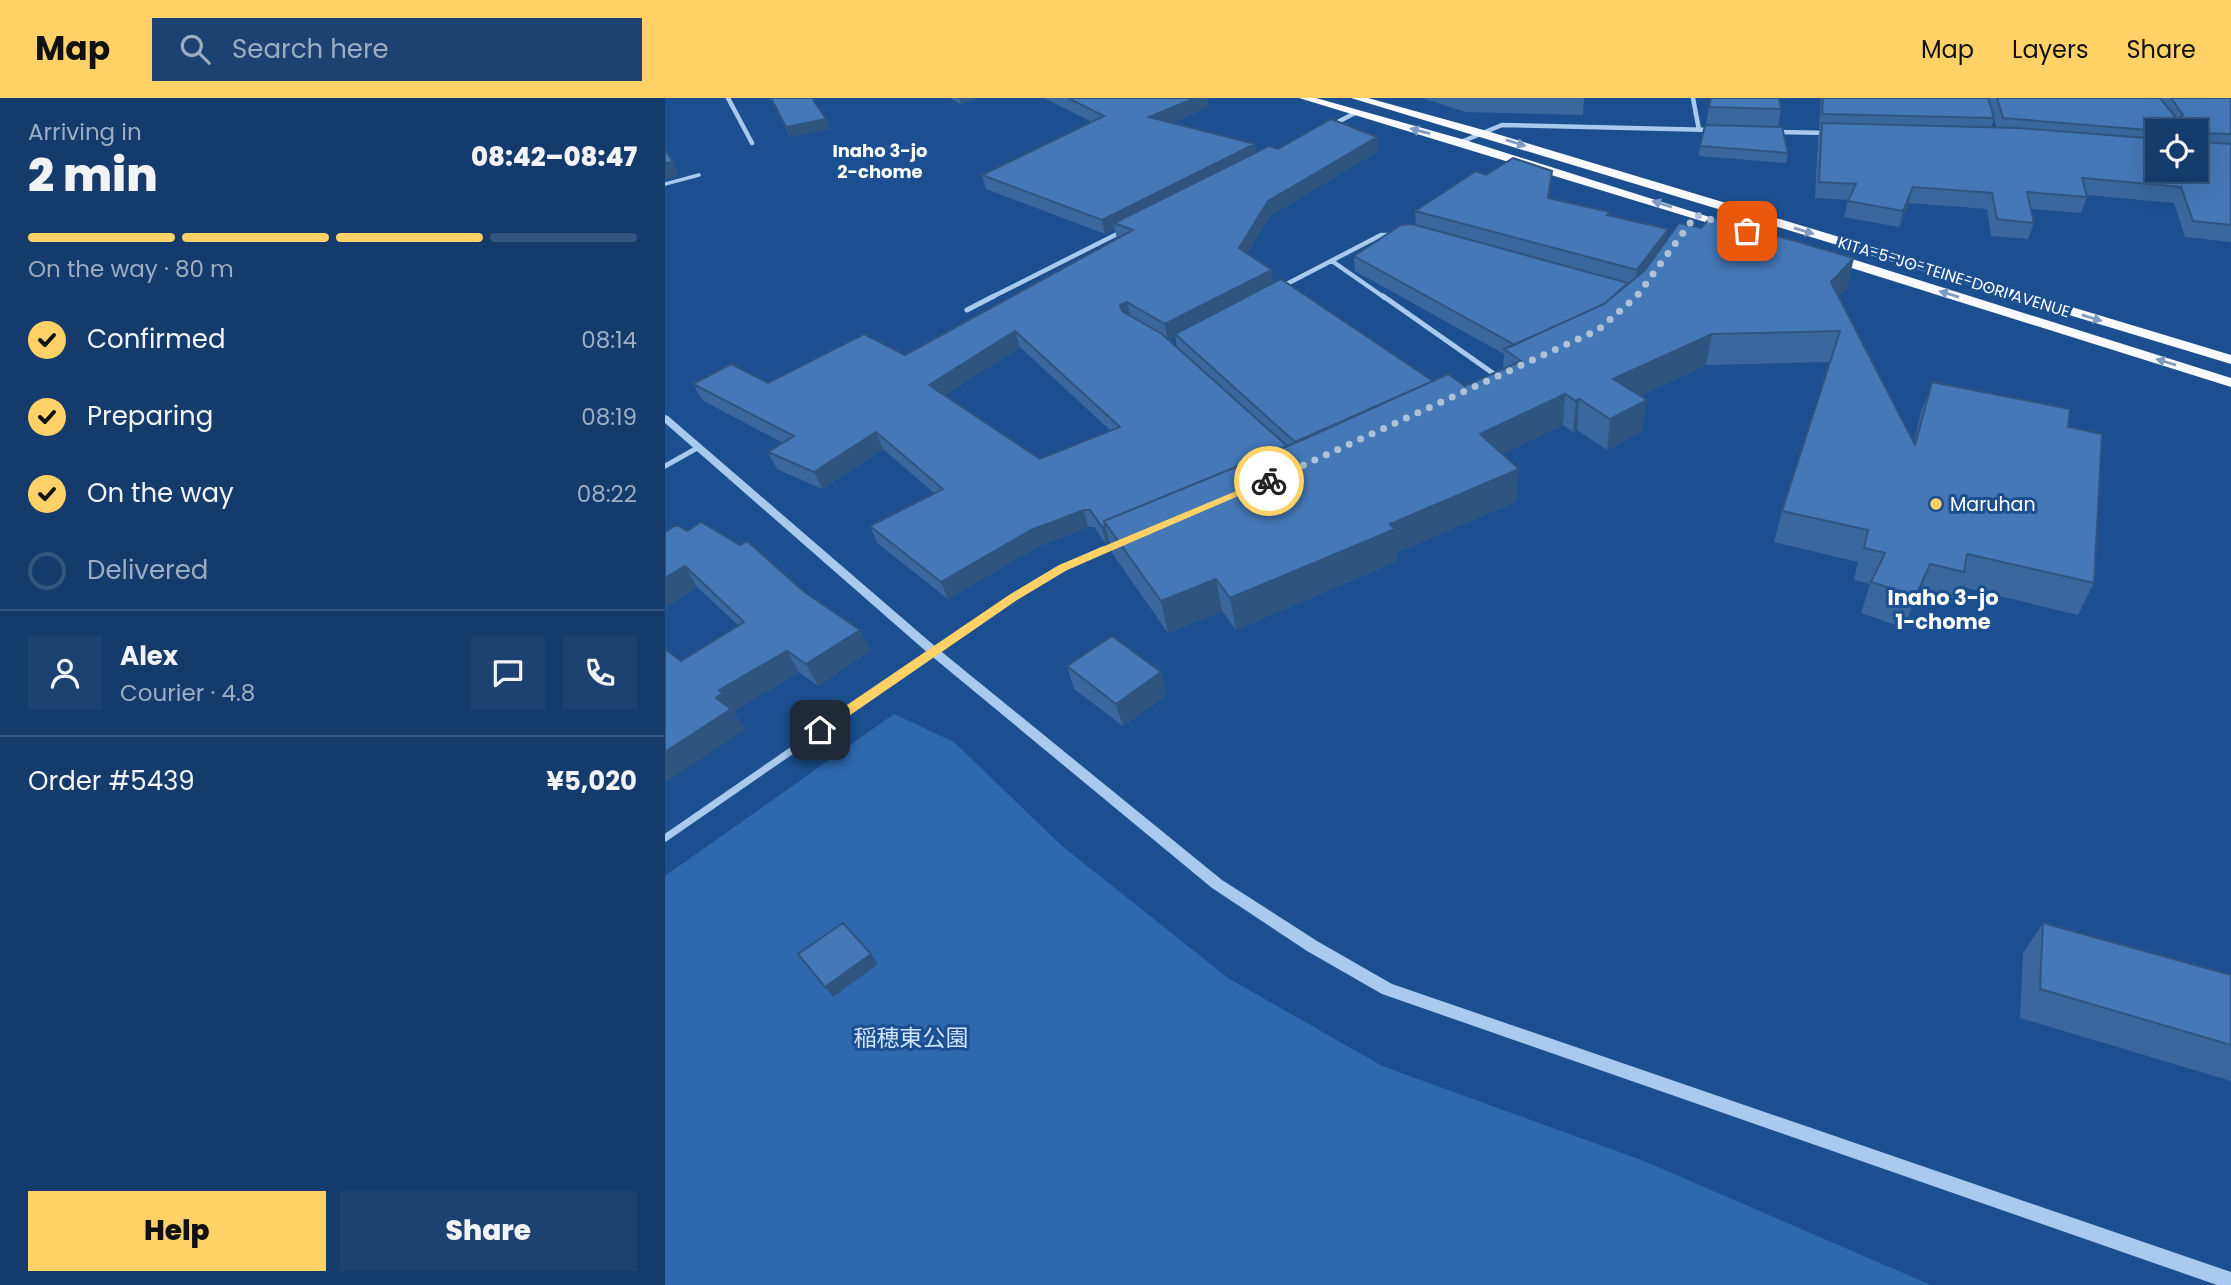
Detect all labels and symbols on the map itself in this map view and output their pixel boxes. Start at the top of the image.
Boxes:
one-way arrow [1409,125,1431,136]
district label: Inaho 3-jo 2-chome [832,138,928,184]
one-way arrow [1506,138,1527,149]
one-way arrow [1651,198,1672,209]
pin [1717,201,1777,261]
one-way arrow [1794,226,1815,236]
street label: KITA-5-JO-TEINE-DORI AVENUE [1835,231,2073,323]
one-way arrow [1938,288,1959,299]
one-way arrow [2082,314,2103,324]
one-way arrow [2155,356,2176,367]
courier [1234,446,1304,516]
place label: Maruhan [1950,491,2036,518]
marker: Maruhan [1928,496,1944,512]
district label: Inaho 3-jo 1-chome [1887,583,1999,636]
pin [790,700,850,760]
park label: 稲穂東公園 [854,1022,969,1054]

